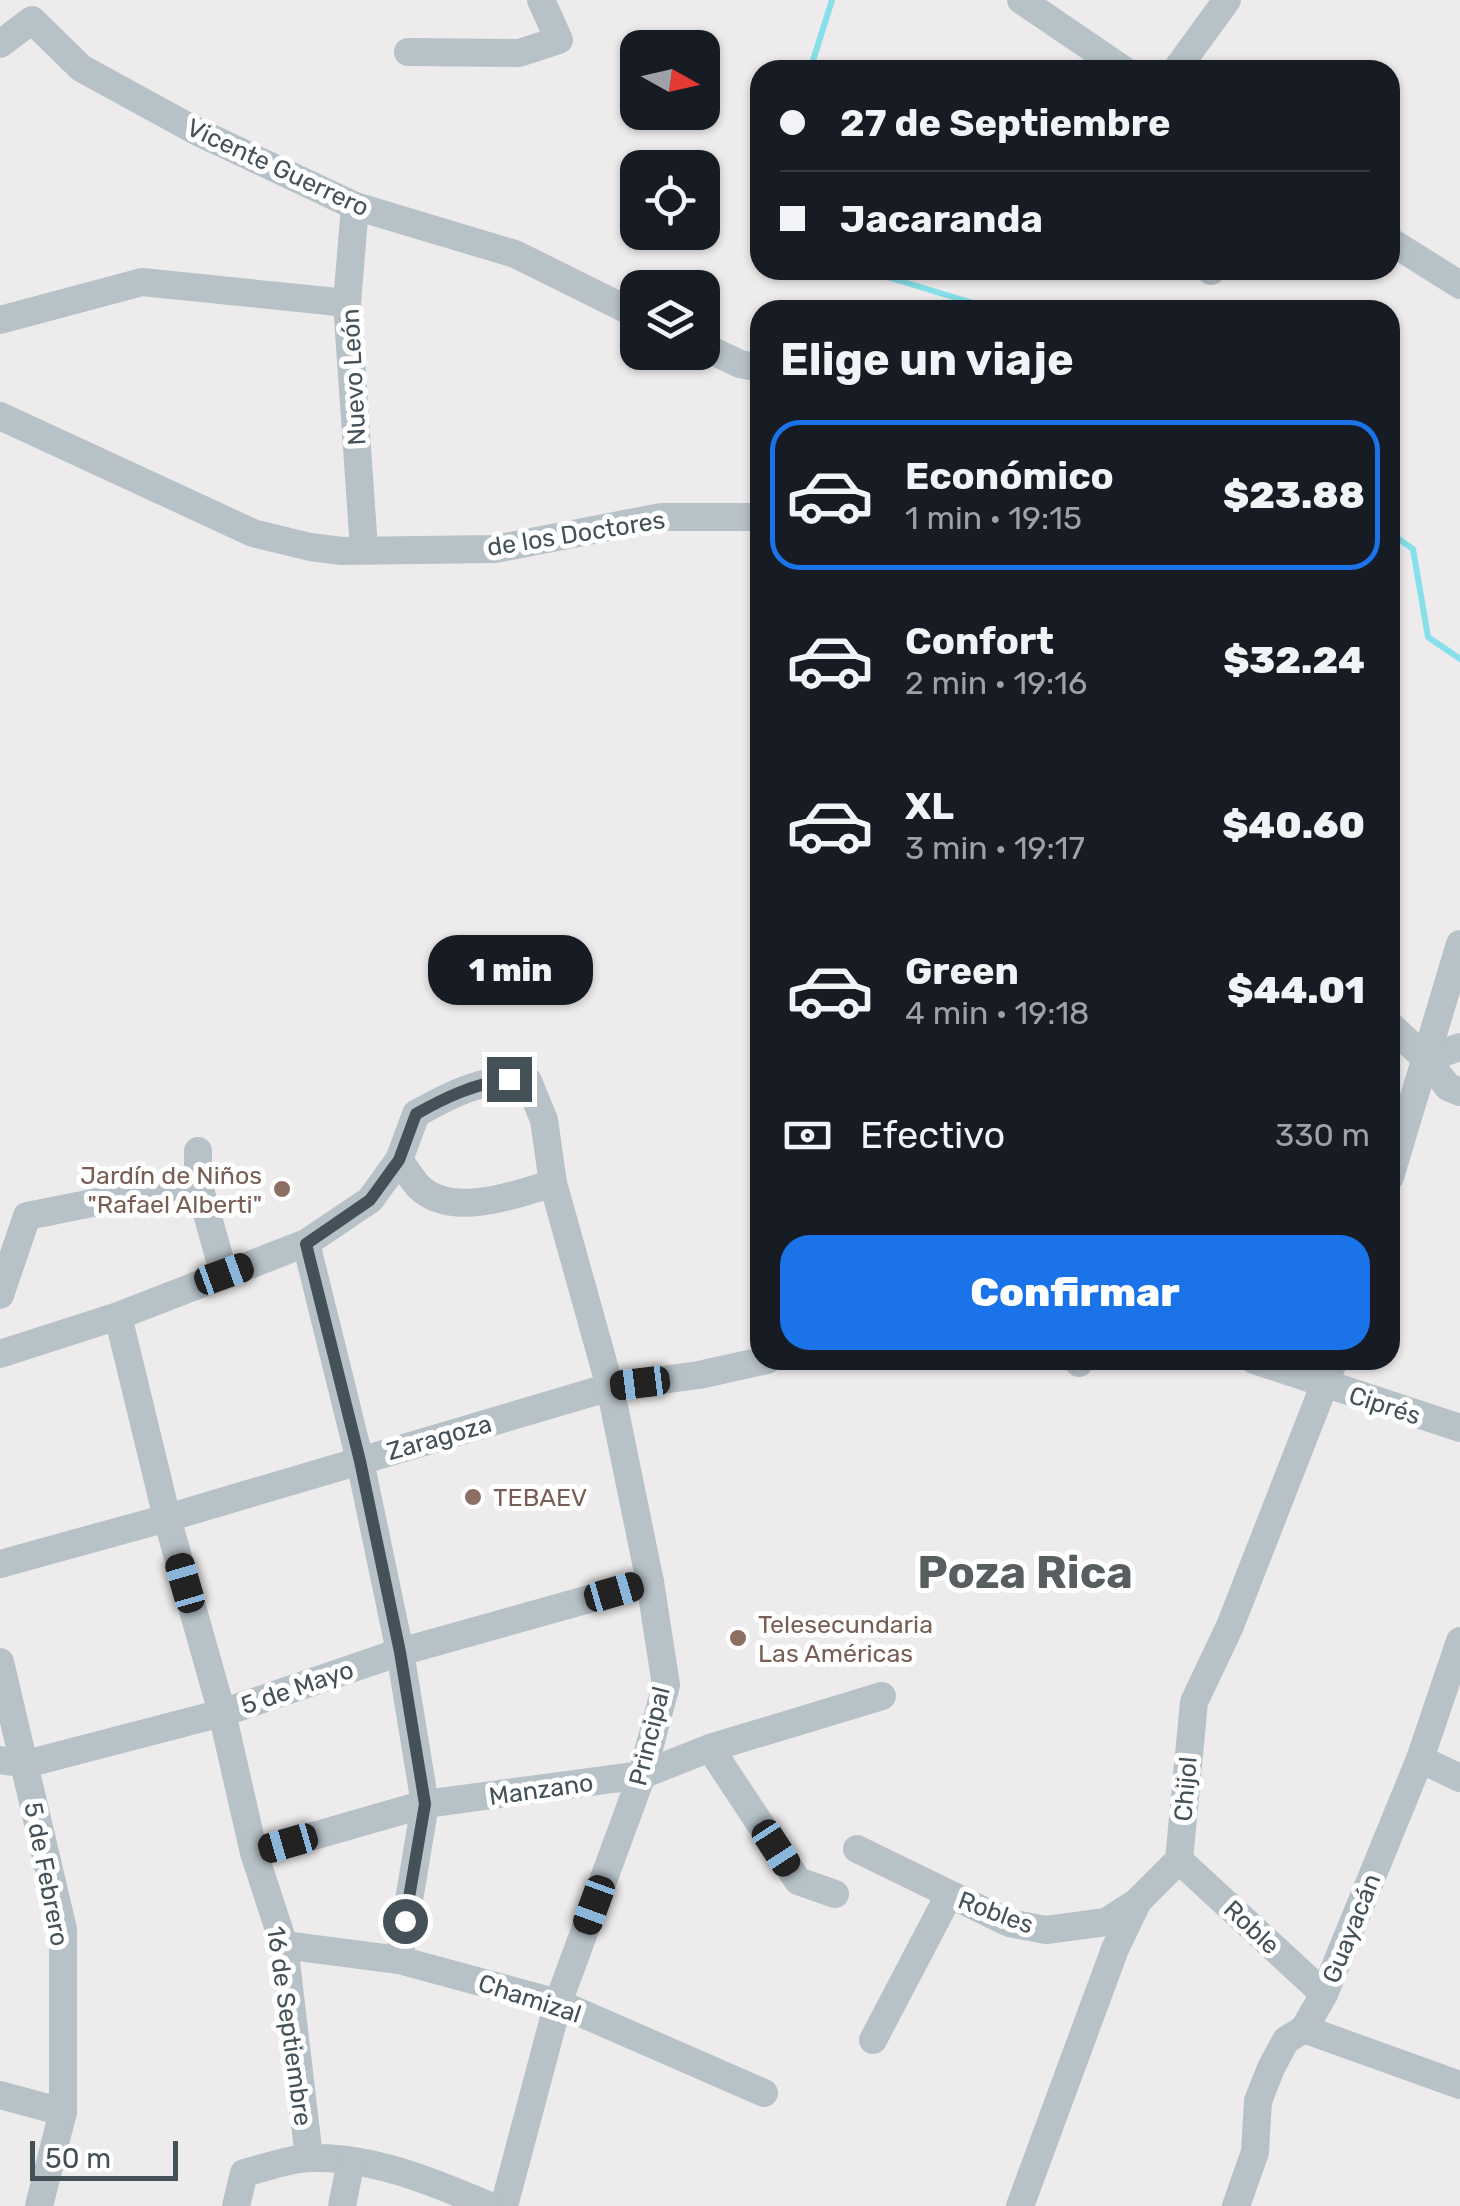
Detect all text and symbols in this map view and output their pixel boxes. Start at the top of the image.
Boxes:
north arrow [620,30,720,130]
map controls [620,30,720,370]
text: 27 de Septiembre [840,100,1170,146]
street label: Vicente Guerrero [182,113,373,222]
button: locate [620,150,720,250]
text: Jacaranda [840,196,1043,242]
button: layers [620,270,720,370]
street label: Nuevo León [335,308,372,446]
text: Elige un viaje [780,333,1074,386]
icon: car [785,450,875,540]
text: Económico [905,453,1114,499]
text: $23.88 [1223,472,1365,518]
text: 1 min · 19:15 [905,499,1082,537]
street label: de los Doctores [485,505,667,562]
icon: car [785,615,875,705]
text: Confort [905,618,1054,664]
text: $32.24 [1223,637,1365,683]
text: 2 min · 19:16 [905,664,1087,702]
icon: car [785,780,875,870]
text: XL [905,783,954,829]
text: $40.60 [1222,802,1365,848]
text: 3 min · 19:17 [905,829,1085,867]
callout: 1 min [426,934,592,1004]
icon: car [785,945,875,1035]
text: Green [905,948,1019,994]
text: 1 min [469,951,552,989]
text: $44.01 [1227,967,1365,1013]
text: 4 min · 19:18 [905,994,1089,1032]
route end [487,1057,532,1102]
icon: cash [780,1108,835,1163]
text: Efectivo [860,1112,1005,1158]
text: 330 m [1275,1116,1370,1154]
place label: Jardín de Niños "Rafael Alberti" [80,1161,262,1219]
marker: Jardín de Niños "Rafael Alberti" [271,1178,293,1200]
button: Confirmar [780,1235,1370,1350]
car [191,1250,257,1298]
car [608,1364,672,1402]
street label: Ciprés [1345,1380,1424,1431]
street label: Zaragoza [383,1409,495,1466]
place label: TEBAEV [493,1483,587,1512]
marker: TEBAEV [462,1486,484,1508]
district label: Poza Rica [917,1546,1133,1599]
car [162,1550,208,1616]
car [581,1569,647,1615]
place label: Telesecundaria Las Américas [758,1610,933,1668]
marker: Telesecundaria Las Américas [727,1627,749,1649]
street label: 5 de Mayo [237,1655,357,1720]
street label: Principal [623,1683,676,1789]
street label: Chijol [1168,1756,1203,1823]
street label: Manzano [487,1768,595,1811]
street label: 5 de Febrero [18,1800,75,1949]
car [747,1815,805,1881]
car [255,1820,321,1866]
street label: Guayacán [1316,1869,1387,1987]
car [570,1872,618,1938]
street label: Robles [954,1885,1038,1939]
street label: Roble [1218,1894,1286,1960]
route start [383,1899,428,1944]
street label: 16 de Septiembre [261,1924,318,2128]
street label: Chamizal [475,1968,585,2029]
scale bar [30,2136,178,2180]
text: 50 m [45,2142,111,2175]

